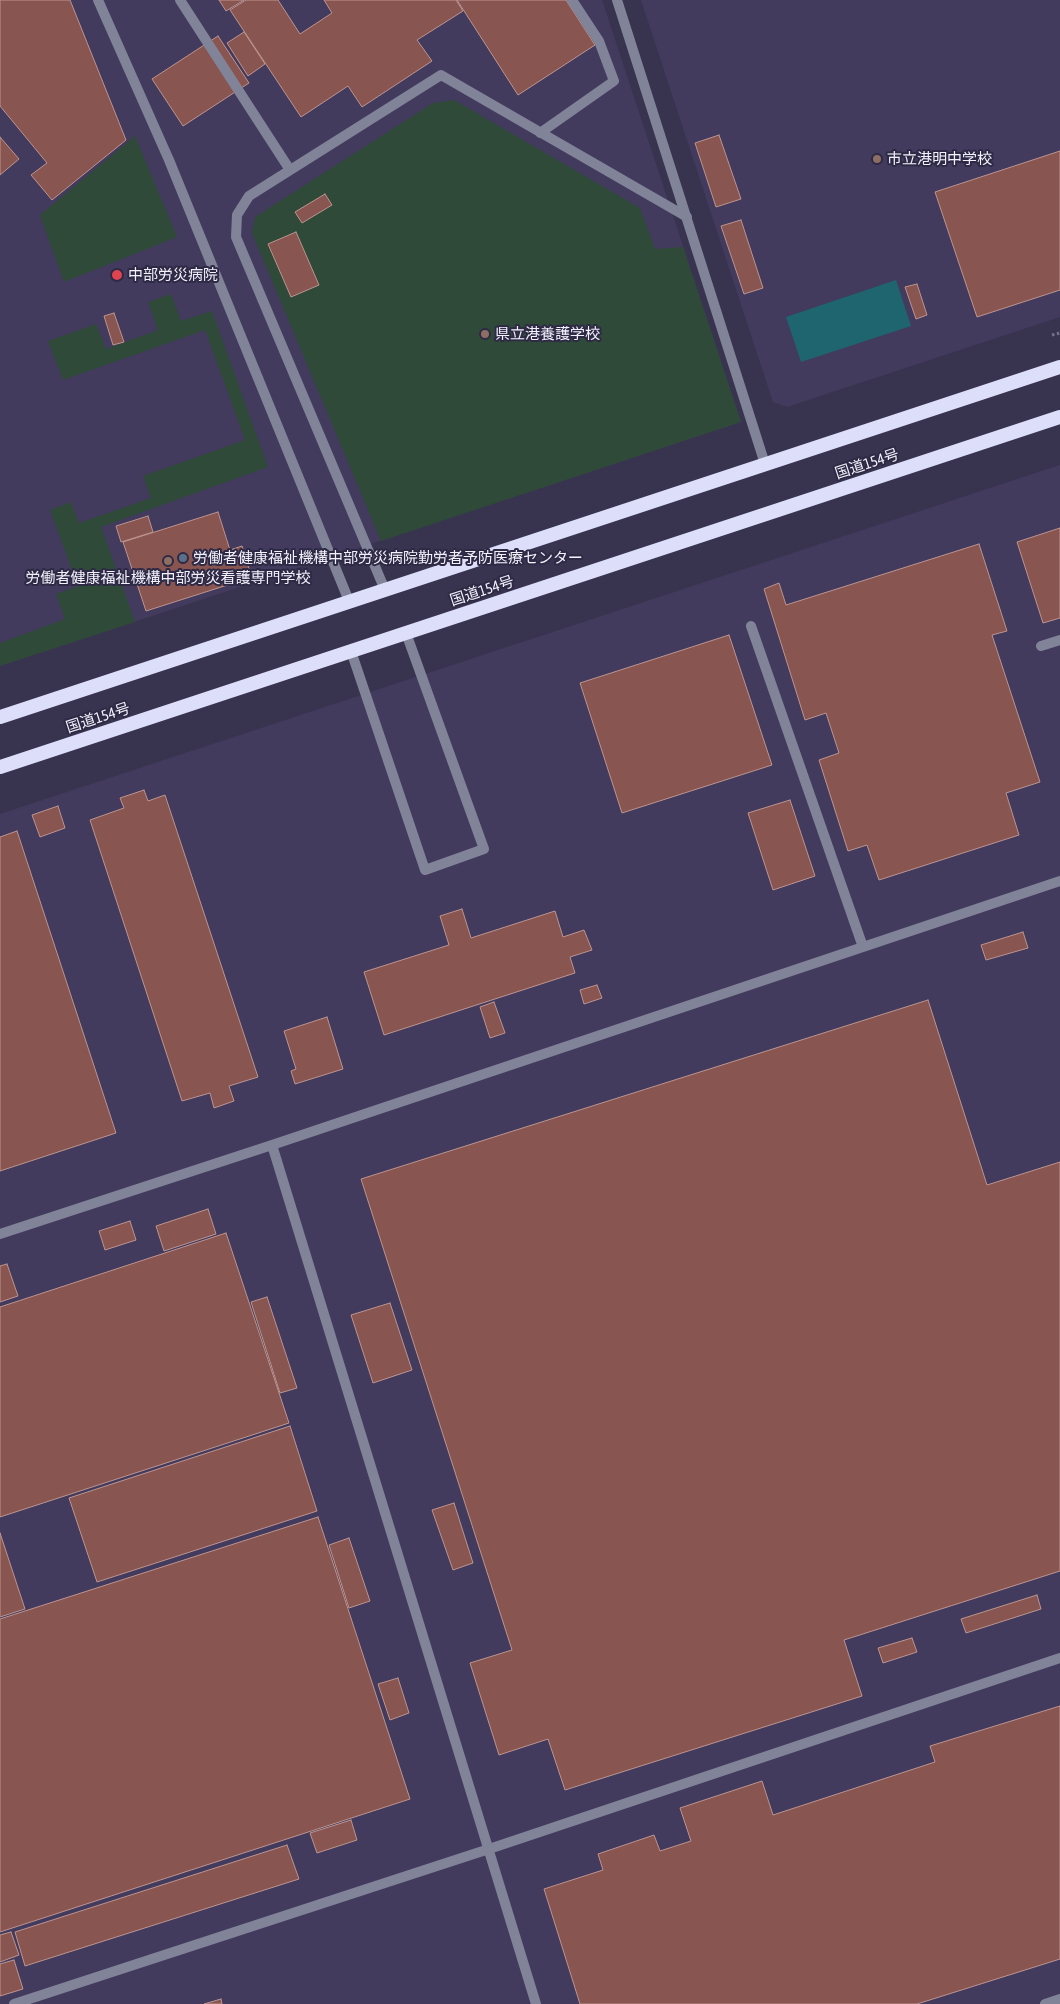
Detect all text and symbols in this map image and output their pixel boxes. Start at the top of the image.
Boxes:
place label: 市立港明中学校 [887,150,992,168]
marker: 市立港明中学校 [871,153,883,165]
place label: 中部労災病院 [128,266,218,284]
marker: 中部労災病院 [110,268,124,282]
place label: 県立港養護学校 [495,325,600,343]
marker: 県立港養護学校 [479,328,491,340]
street label: 国道154号 [833,445,901,483]
place label: 労働者健康福祉機構中部労災病院勤労者予防医療センター [193,549,583,567]
marker: 労働者健康福祉機構中部労災病院勤労者予防医療センター [177,552,189,564]
marker: 労働者健康福祉機構中部労災看護専門学校 [162,555,174,567]
place label: 労働者健康福祉機構中部労災看護専門学校 [26,569,310,587]
street label: 国道154号 [448,572,516,610]
street label: 国道154号 [64,699,132,737]

